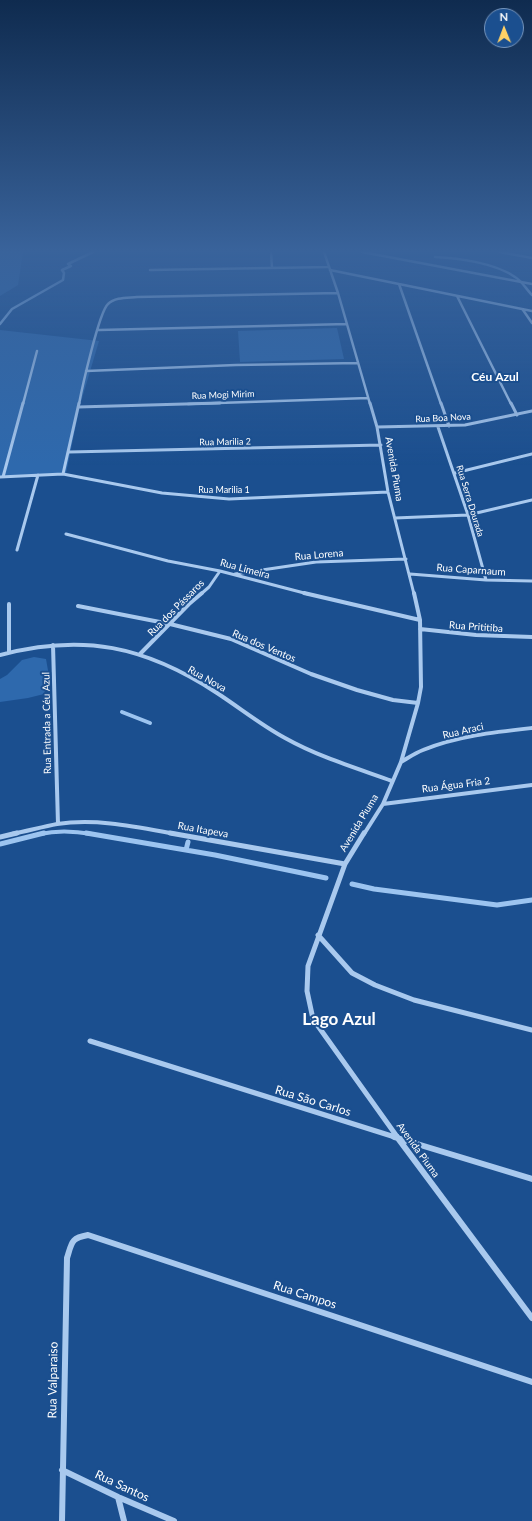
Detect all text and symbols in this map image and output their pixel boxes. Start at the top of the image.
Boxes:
north arrow [484,8,524,48]
text: N [499,10,508,23]
district label: Céu Azul [471,370,519,384]
street label: Rua Mogi Mirim [191,389,255,401]
street label: Rua Boa Nova [415,411,471,425]
street label: Rua Marilia 2 [199,436,251,448]
street label: Avenida Piuma [382,436,406,502]
street label: Rua Serra Dourada [454,464,486,538]
street label: Rua Marilia 1 [198,485,250,495]
street label: Rua Lorena [294,547,344,563]
street label: Rua Limeira [219,557,271,581]
street label: Rua Caparnaum [436,562,506,578]
street label: Rua dos Pássaros [145,577,207,639]
street label: Rua Prititiba [449,619,503,635]
street label: Rua dos Ventos [230,627,298,665]
street label: Rua Nova [186,664,228,694]
street label: Rua Entrada a Céu Azul [40,672,54,774]
street label: Rua Araci [441,720,485,742]
street label: Rua Água Fria 2 [421,775,491,795]
street label: Avenida Piuma [337,792,381,854]
street label: Rua Itapeva [177,820,229,840]
district label: Lago Azul [302,1010,376,1030]
street label: Rua São Carlos [273,1083,353,1119]
street label: Avenida Piuma [394,1120,442,1180]
street label: Rua Campos [272,1278,338,1312]
street label: Rua Valparaiso [45,1341,61,1419]
street label: Rua Santos [93,1467,151,1505]

